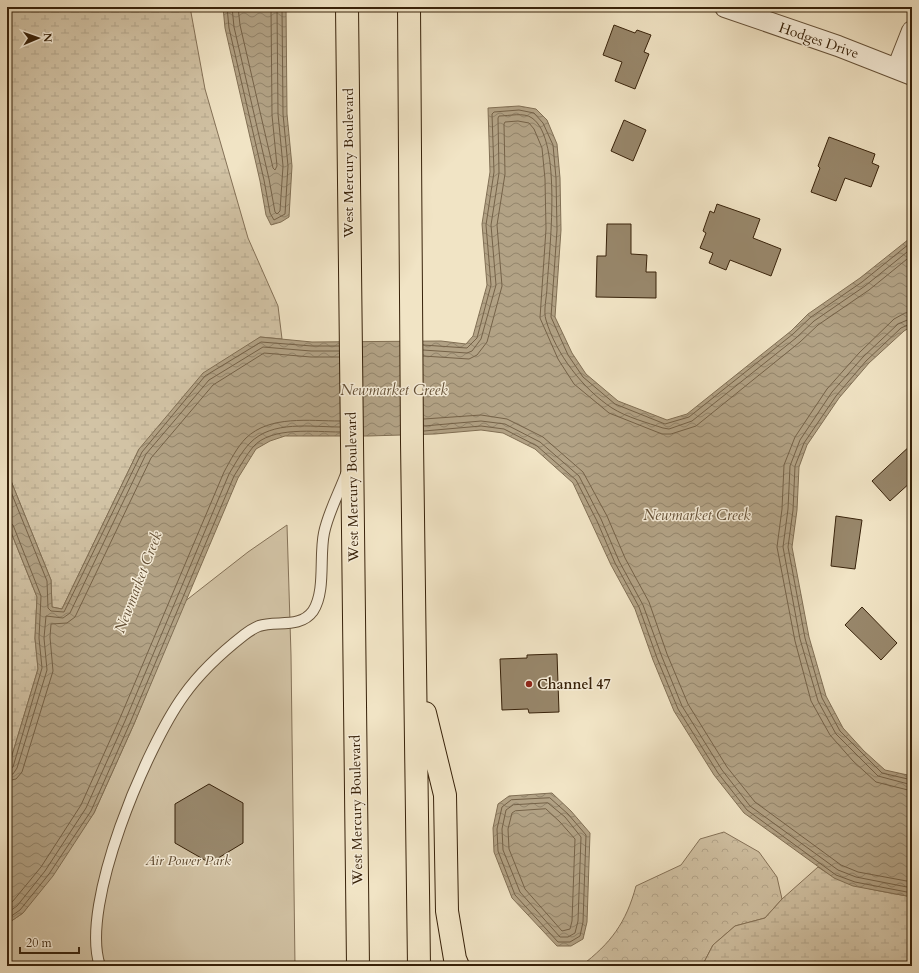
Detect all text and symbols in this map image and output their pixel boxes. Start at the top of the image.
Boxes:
north arrow [18,18,58,58]
street label: Hodges Drive [776,18,861,63]
text: N [40,33,55,43]
street label: West Mercury Boulevard [339,87,358,239]
water label: Newmarket Creek [340,380,448,400]
street label: West Mercury Boulevard [342,411,363,563]
water label: Newmarket Creek [643,505,751,525]
water label: Newmarket Creek [109,528,167,636]
place label: Channel 47 [537,675,611,694]
marker: Channel 47 [524,679,534,689]
street label: West Mercury Boulevard [346,734,367,886]
park label: Air Power Park [144,851,231,870]
scale bar [20,929,79,955]
text: 20 m [26,935,53,951]

